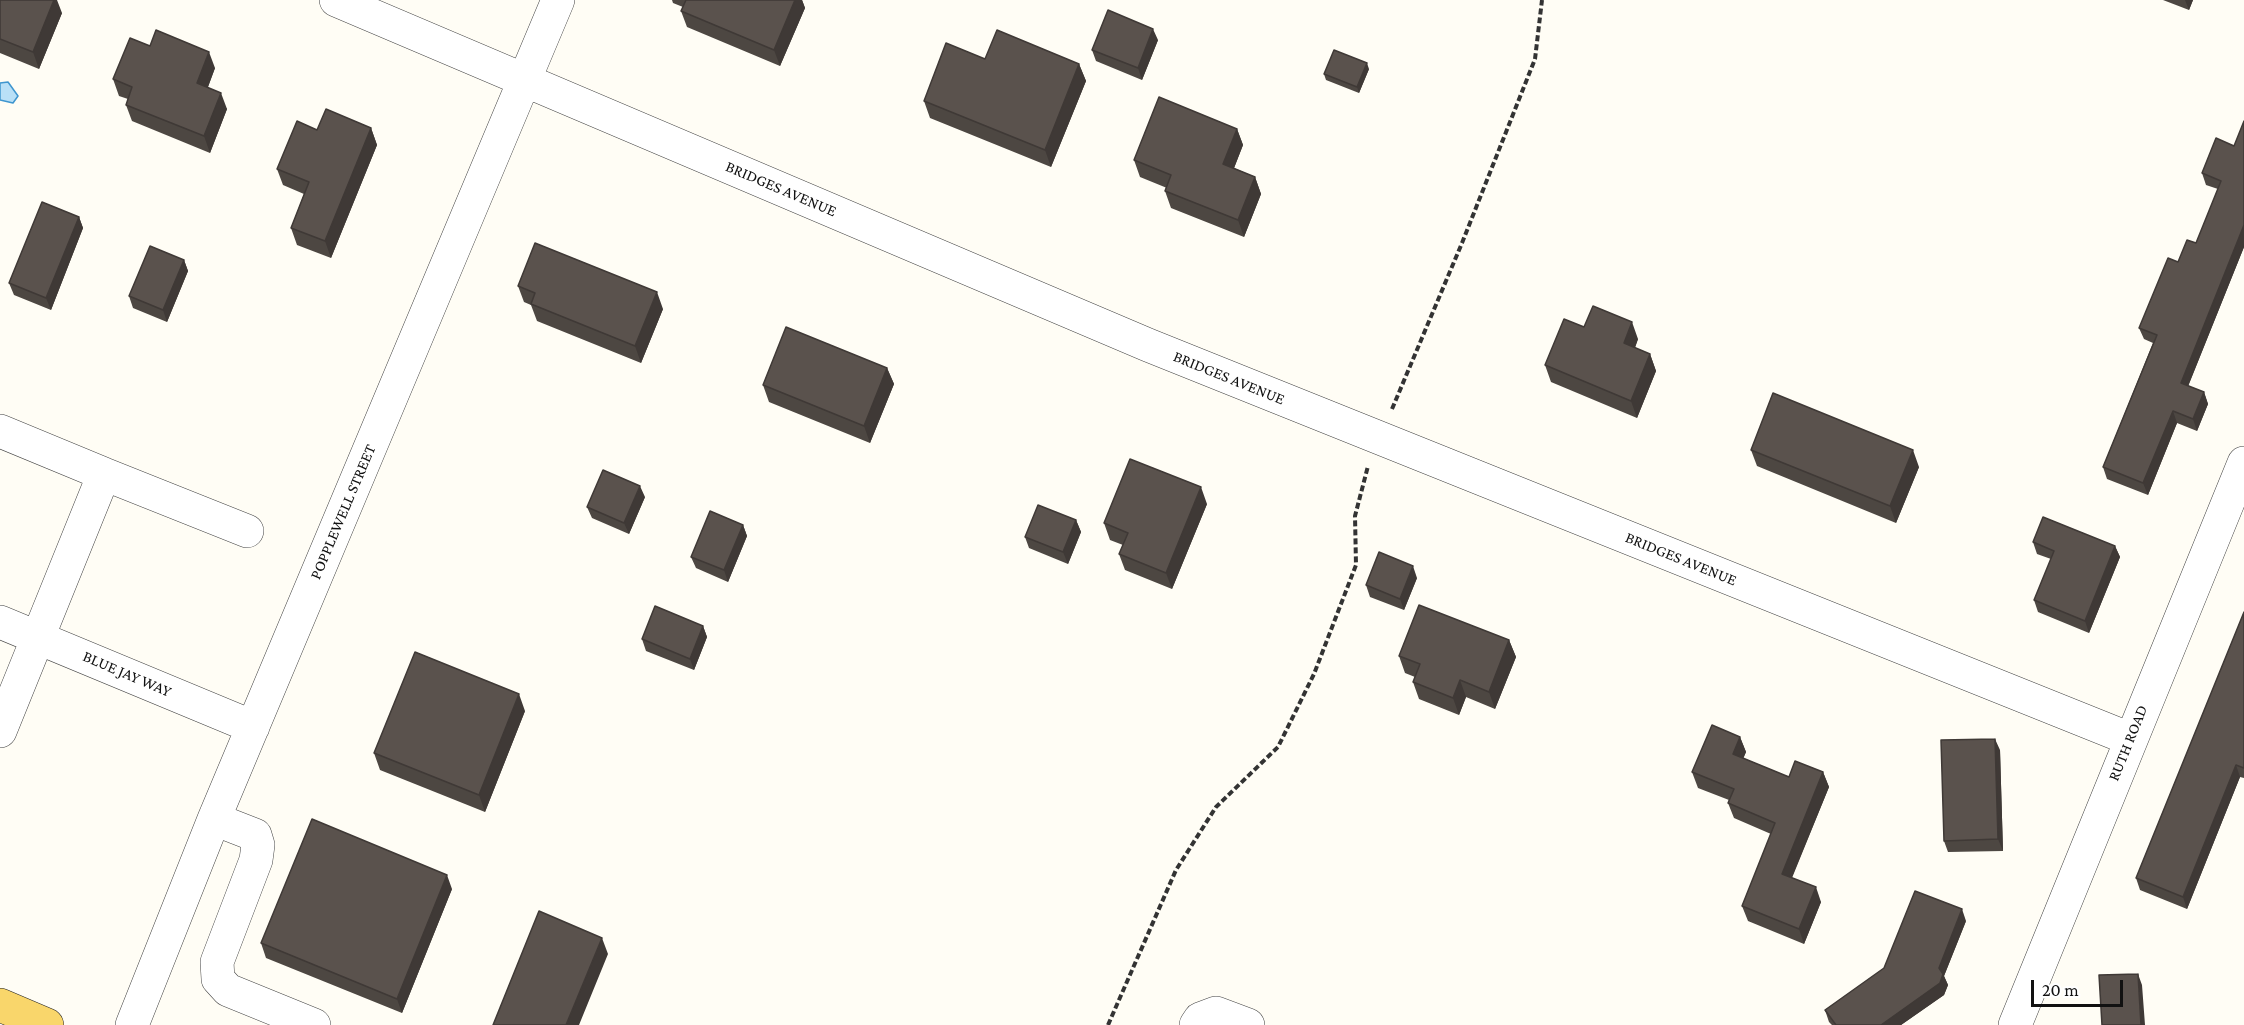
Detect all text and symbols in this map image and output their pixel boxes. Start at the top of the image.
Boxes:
street label: BRIDGES AVENUE [723,157,839,221]
street label: BRIDGES AVENUE [1170,347,1288,409]
street label: POPPLEWELL STREET [306,442,380,582]
street label: BRIDGES AVENUE [1622,528,1740,590]
street label: BLUE JAY WAY [80,647,174,701]
street label: RUTH ROAD [2104,702,2152,784]
scale bar [2034,968,2126,1006]
text: 20 m [2042,980,2079,1000]

